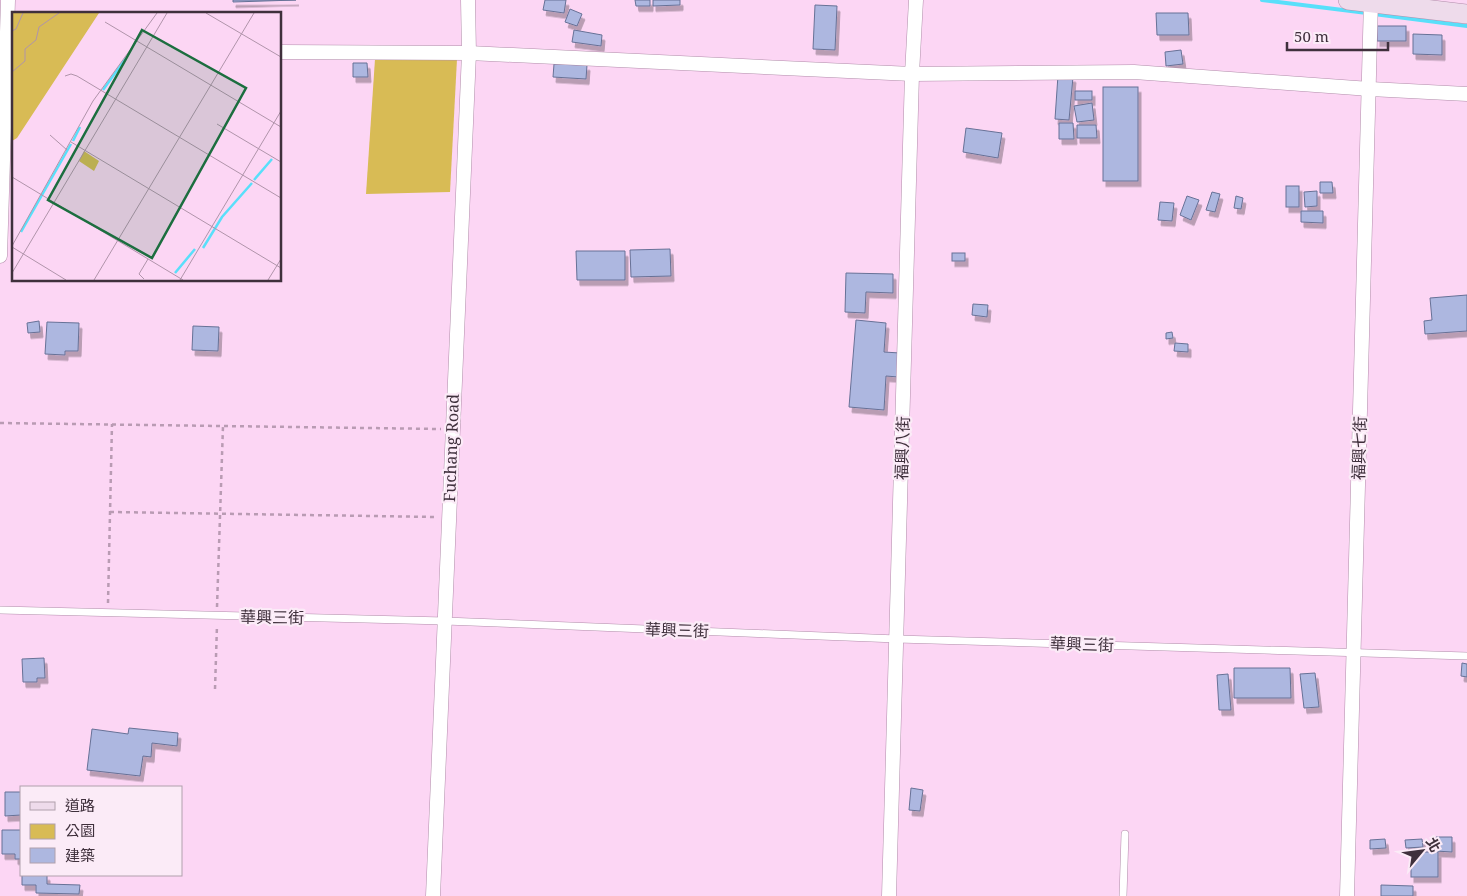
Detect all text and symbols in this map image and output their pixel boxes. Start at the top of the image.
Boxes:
inset map [12,12,281,281]
scale bar [1287,20,1388,52]
text: 50 m [1294,26,1329,46]
street label: Fuchang Road [438,393,464,502]
street label: 福興八街 [890,416,914,480]
street label: 福興七街 [1347,416,1371,480]
street label: 華興三街 [240,605,304,629]
street label: 華興三街 [645,618,709,642]
street label: 華興三街 [1050,632,1114,656]
legend [20,786,182,876]
text: 道路 [65,795,95,815]
text: 公園 [65,820,95,840]
north arrow [1397,826,1447,876]
text: 北 [1422,834,1446,855]
text: 建築 [65,845,95,865]

